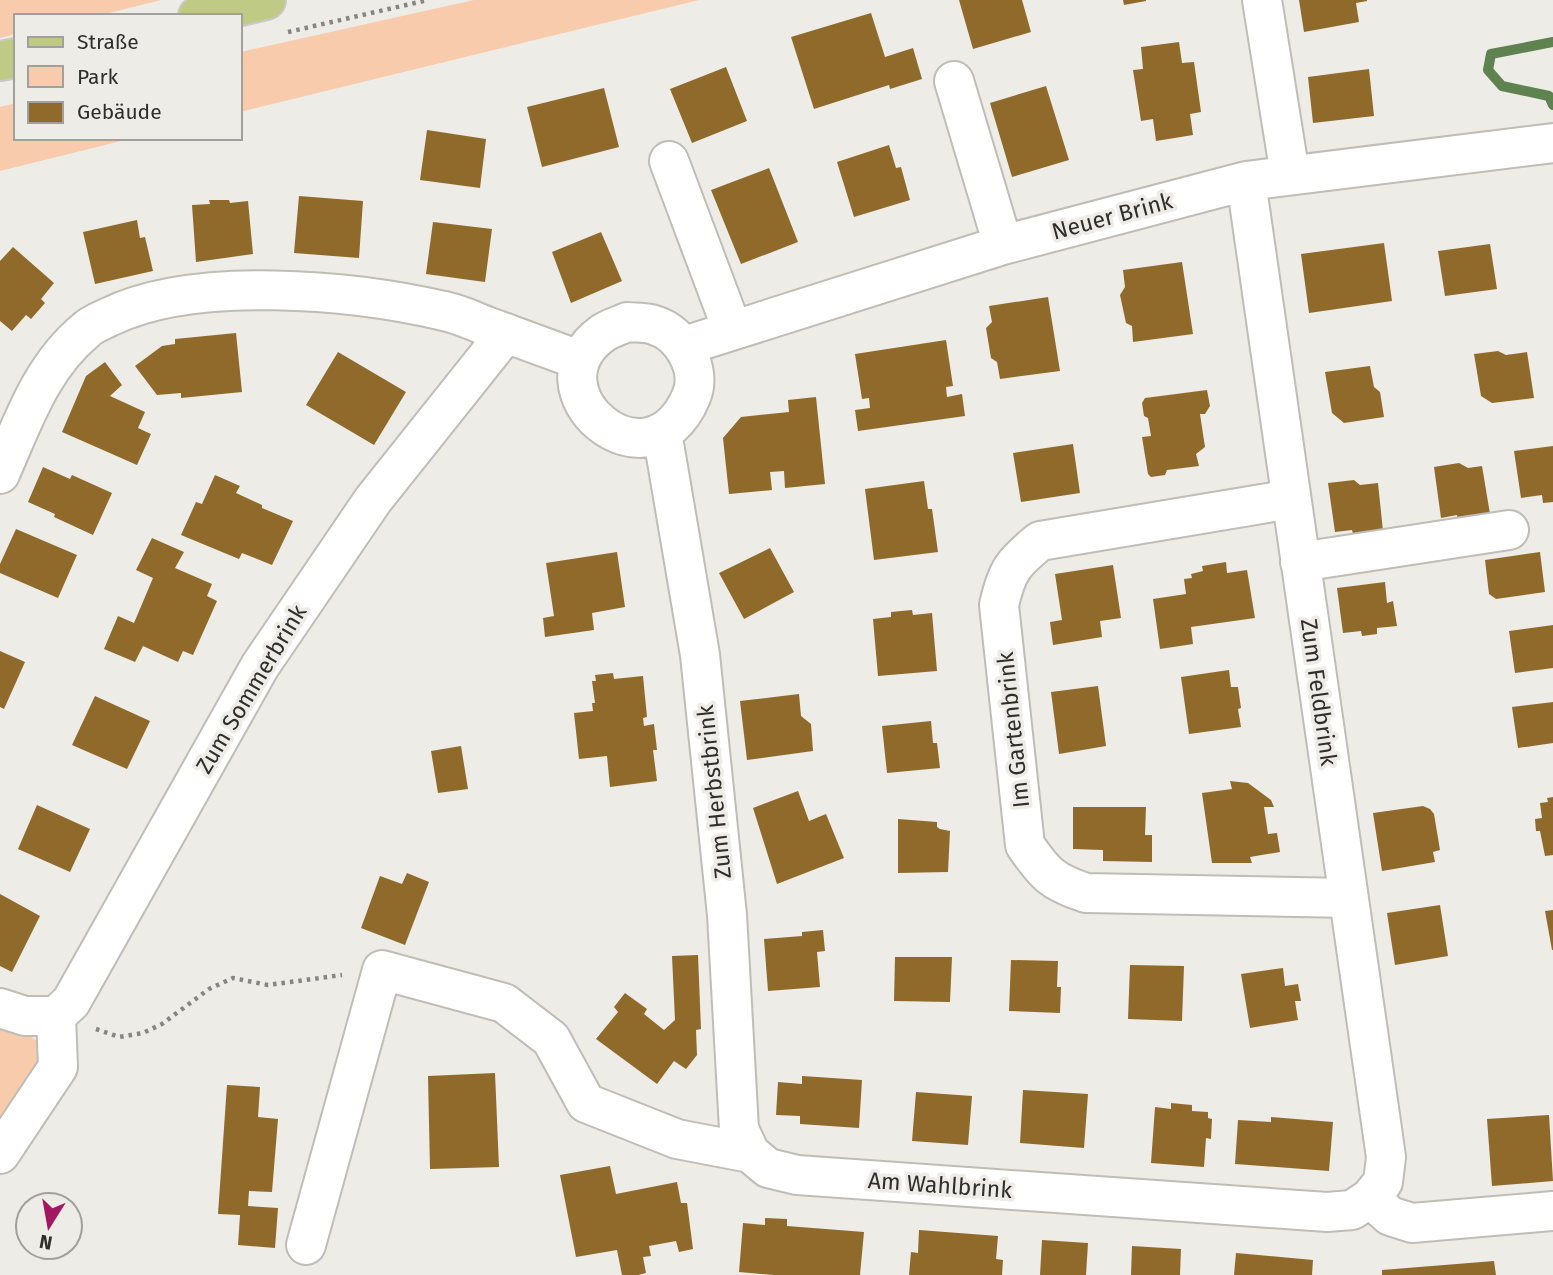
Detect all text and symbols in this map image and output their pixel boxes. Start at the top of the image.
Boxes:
legend [14,14,242,140]
text: Straße [77,29,139,55]
text: Park [77,64,119,90]
text: Gebäude [77,99,162,125]
street label: Neuer Brink [1049,186,1176,246]
street label: Zum Sommerbrink [190,599,313,778]
street label: Zum Feldbrink [1295,617,1343,768]
street label: Im Gartenbrink [991,650,1035,809]
street label: Zum Herbstbrink [691,703,737,880]
street label: Am Wahlbrink [867,1166,1013,1204]
north arrow [14,1191,84,1261]
text: N [37,1230,54,1255]

